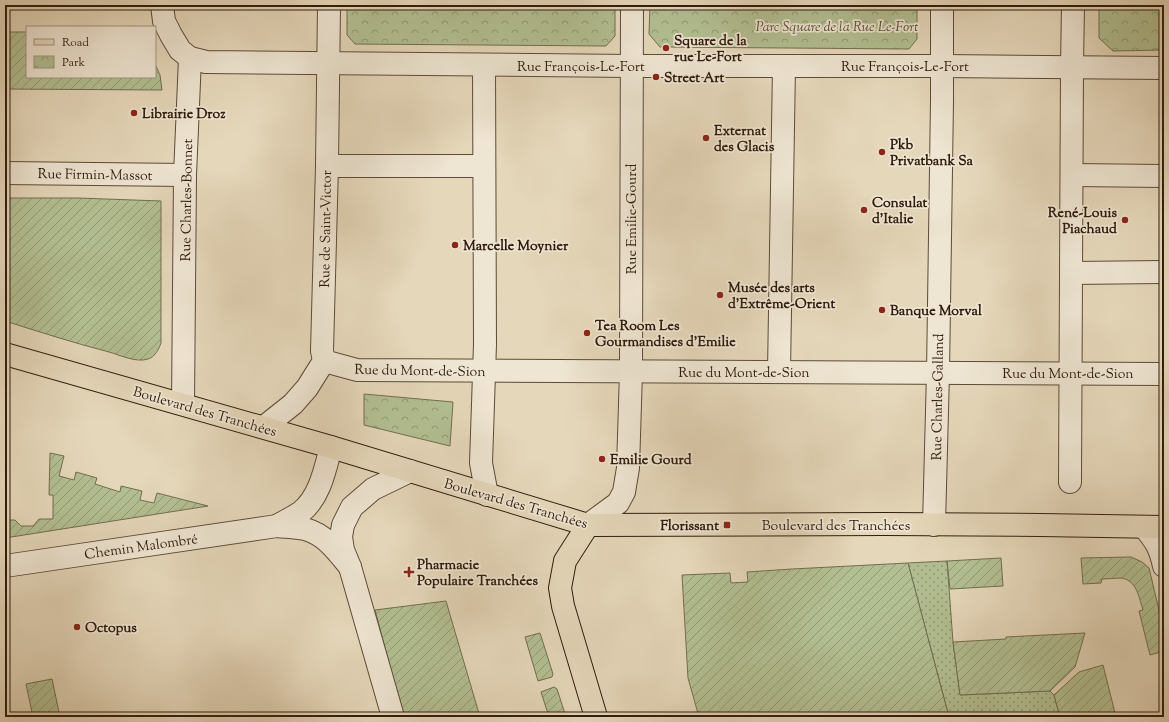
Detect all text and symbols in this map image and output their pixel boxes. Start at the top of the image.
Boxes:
park label: Parc Square de la Rue Le-Fort [756,18,918,38]
legend [26,26,156,78]
place label: Square de la rue Le-Fort [674,32,747,68]
text: Road [62,34,89,52]
marker: Square de la rue Le-Fort [661,43,671,53]
text: Park [62,54,85,72]
street label: Rue François-Le-Fort [517,58,645,78]
street label: Rue François-Le-Fort [841,58,969,78]
place label: Street Art [664,69,724,89]
marker: Street Art [651,72,661,82]
place label: Librairie Droz [142,105,226,125]
marker: Librairie Droz [129,108,139,118]
place label: Externat des Glacis [714,122,775,158]
marker: Externat des Glacis [701,133,711,143]
place label: Pkb Privatbank Sa [890,136,973,172]
street label: Rue Charles-Bonnet [177,138,199,262]
marker: Pkb Privatbank Sa [877,147,887,157]
street label: Rue Emilie-Gourd [623,164,643,274]
street label: Rue Firmin-Massot [37,165,153,187]
street label: Rue de Saint-Victor [316,169,338,288]
place label: Consulat d'Italie [872,194,928,230]
place label: René-Louis Piachaud [1048,204,1117,240]
marker: Consulat d'Italie [859,205,869,215]
marker: René-Louis Piachaud [1120,215,1130,225]
place label: Marcelle Moynier [463,237,569,257]
marker: Marcelle Moynier [450,240,460,250]
place label: Musée des arts d'Extrême-Orient [728,279,835,315]
marker: Musée des arts d'Extrême-Orient [715,290,725,300]
place label: Banque Morval [890,302,982,322]
marker: Banque Morval [877,305,887,315]
place label: Tea Room Les Gourmandises d'Emilie [595,317,736,353]
marker: Tea Room Les Gourmandises d'Emilie [582,328,592,338]
street label: Rue Charles-Galland [928,333,950,461]
street label: Rue du Mont-de-Sion [354,361,486,383]
street label: Rue du Mont-de-Sion [678,364,810,384]
street label: Rue du Mont-de-Sion [1002,365,1134,385]
street label: Boulevard des Tranchées [130,383,279,443]
place label: Emilie Gourd [610,451,692,471]
marker: Emilie Gourd [597,454,607,464]
street label: Boulevard des Tranchées [441,475,590,535]
place label: Florissant [660,517,719,537]
street label: Boulevard des Tranchées [762,517,910,537]
marker: Florissant [722,520,732,530]
street label: Chemin Malombré [83,530,199,566]
place label: Pharmacie Populaire Tranchées [417,556,538,592]
marker: Pharmacie Populaire Tranchées [404,567,414,577]
place label: Octopus [85,619,137,639]
marker: Octopus [72,622,82,632]

